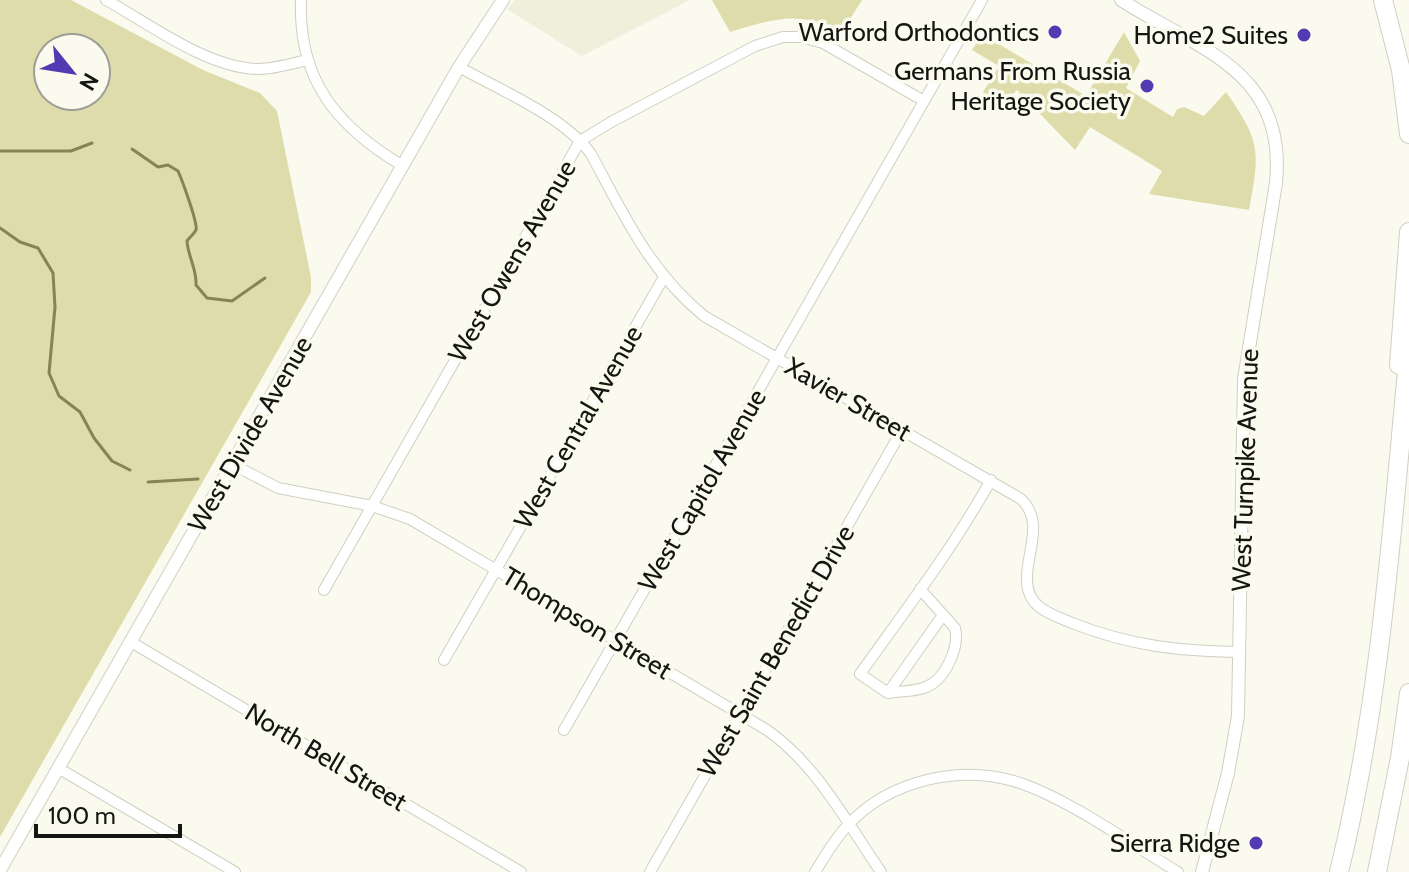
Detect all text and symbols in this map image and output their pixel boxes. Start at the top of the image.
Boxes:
place label: Warford Orthodontics [799,16,1039,48]
place label: Home2 Suites [1134,19,1288,51]
marker: Warford Orthodontics [1046,23,1064,41]
marker: Home2 Suites [1295,26,1313,44]
north arrow [32,32,112,112]
place label: Germans From Russia Heritage Society [894,55,1132,117]
text: N [73,68,104,95]
marker: Germans From Russia Heritage Society [1138,77,1156,95]
street label: West Owens Avenue [441,154,583,368]
street label: West Central Avenue [507,320,649,534]
street label: West Divide Avenue [181,330,319,538]
street label: West Turnpike Avenue [1225,348,1265,592]
street label: Xavier Street [779,350,917,448]
street label: West Capitol Avenue [631,383,773,597]
street label: West Saint Benedict Drive [691,519,861,783]
street label: Thompson Street [497,560,678,686]
street label: North Bell Street [239,696,413,818]
scale bar [36,788,180,838]
text: 100 m [48,801,116,830]
place label: Sierra Ridge [1110,827,1240,859]
marker: Sierra Ridge [1247,834,1265,852]

